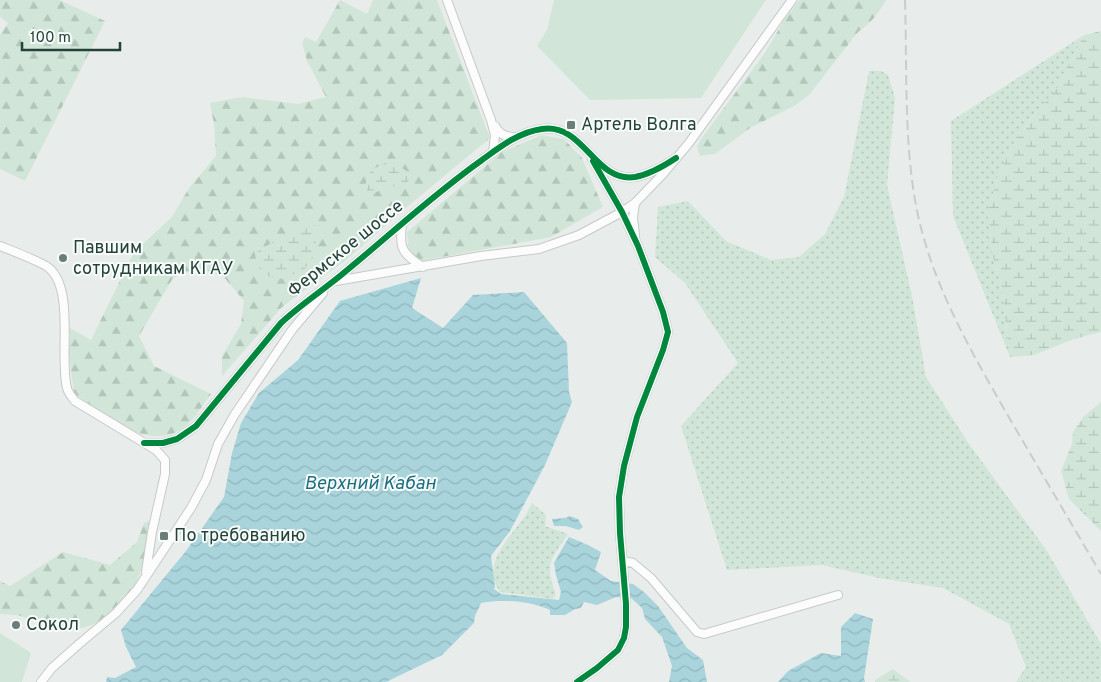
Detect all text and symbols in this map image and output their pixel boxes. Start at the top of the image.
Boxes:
scale bar [22,20,120,52]
text: 100 m [30,29,71,48]
place label: Артель Волга [581,114,696,137]
marker: Артель Волга [565,119,577,131]
street label: Фермское шоссе [283,195,409,303]
place label: Павшим сотрудникам КГАУ [73,237,234,281]
marker: Павшим сотрудникам КГАУ [57,252,69,264]
water label: Верхний Кабан [304,472,437,496]
place label: По требованию [174,525,306,548]
marker: По требованию [158,530,170,542]
place label: Сокол [26,614,79,637]
marker: Сокол [10,619,22,631]

